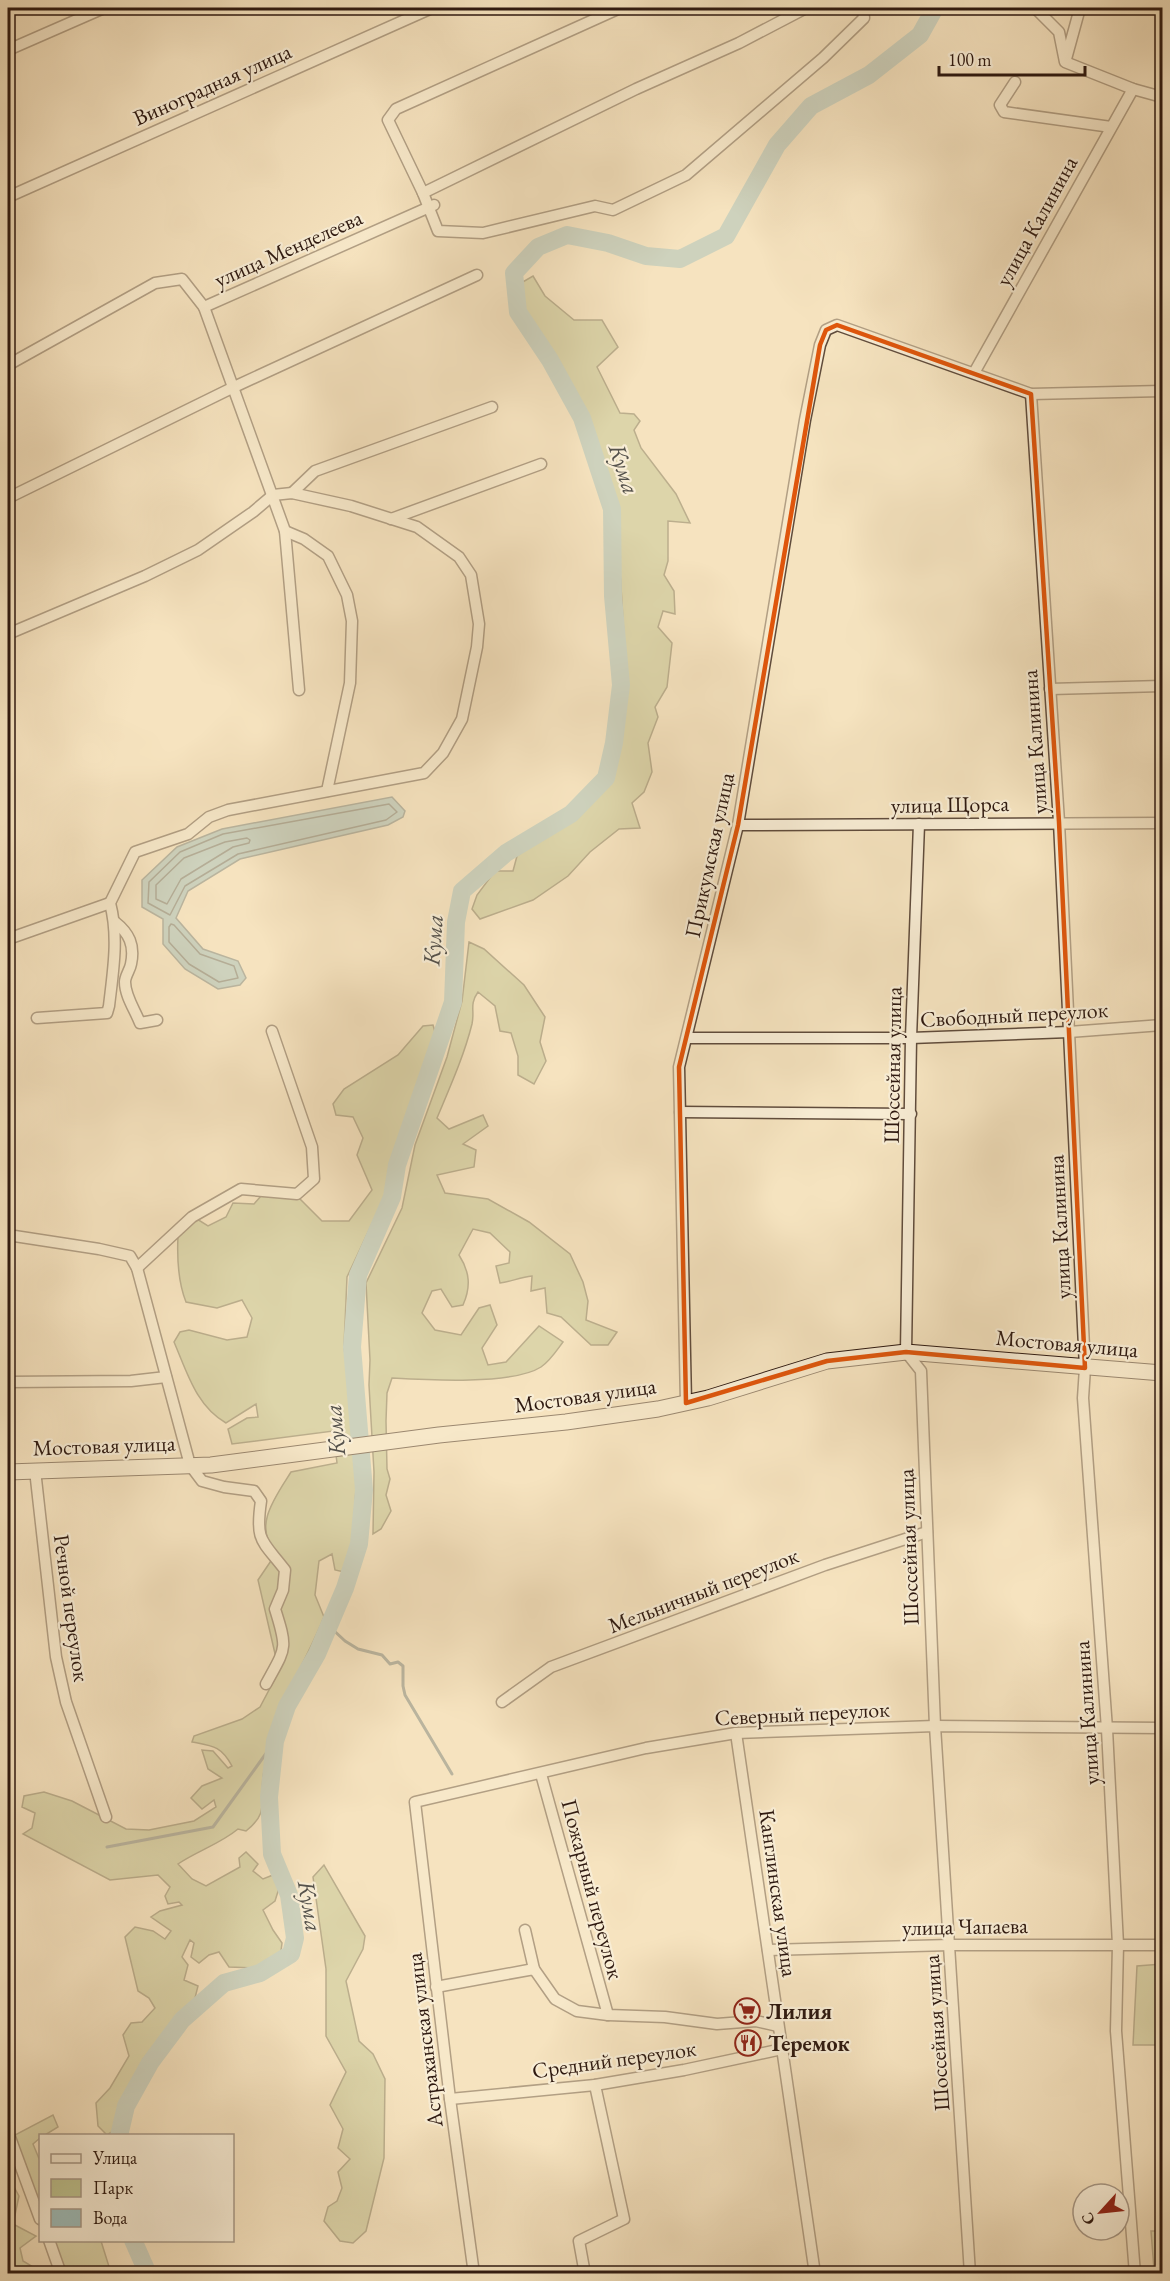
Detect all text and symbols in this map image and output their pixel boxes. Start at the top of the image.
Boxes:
street label: Виноградная улица [129,36,296,132]
scale bar [939,39,1084,77]
text: 100 m [948,48,992,71]
street label: улица Калинина [989,151,1084,292]
street label: улица Менделеева [209,203,367,294]
water label: Кума [601,439,647,498]
street label: улица Калинина [1015,669,1054,815]
street label: Прикумская улица [678,770,741,940]
street label: улица Щорса [891,789,1010,820]
water label: Кума [415,913,450,968]
street label: Шоссейная улица [877,986,908,1144]
street label: Свободный переулок [919,995,1109,1034]
street label: улица Калинина [1041,1154,1078,1300]
street label: Мостовая улица [995,1323,1140,1364]
street label: Мостовая улица [512,1371,658,1420]
water label: Кума [317,1403,352,1458]
street label: Мостовая улица [32,1429,176,1462]
street label: Шоссейная улица [891,1468,926,1626]
street label: Речной переулок [47,1532,96,1684]
street label: Мельничный переулок [604,1541,803,1640]
street label: улица Калинина [1067,1640,1106,1786]
street label: Северный переулок [714,1694,891,1733]
street label: Пожарный переулок [555,1796,631,1983]
street label: Канглинская улица [752,1807,805,1979]
water label: Кума [291,1877,330,1934]
street label: улица Чапаева [902,1911,1028,1942]
street label: Астраханская улица [399,1951,450,2130]
street label: Шоссейная улица [917,1954,956,2112]
supermarket icon: Лилия [732,1996,762,2026]
place label: Лилия [766,1997,832,2026]
restaurant icon: Теремок [733,2028,763,2058]
place label: Теремок [768,2029,851,2058]
street label: Средний переулок [530,2034,698,2085]
legend [39,2134,234,2242]
text: Улица [92,2146,138,2169]
text: Парк [93,2176,133,2199]
north arrow [1071,2182,1131,2242]
text: Вода [93,2206,128,2229]
text: С [1076,2209,1100,2228]

